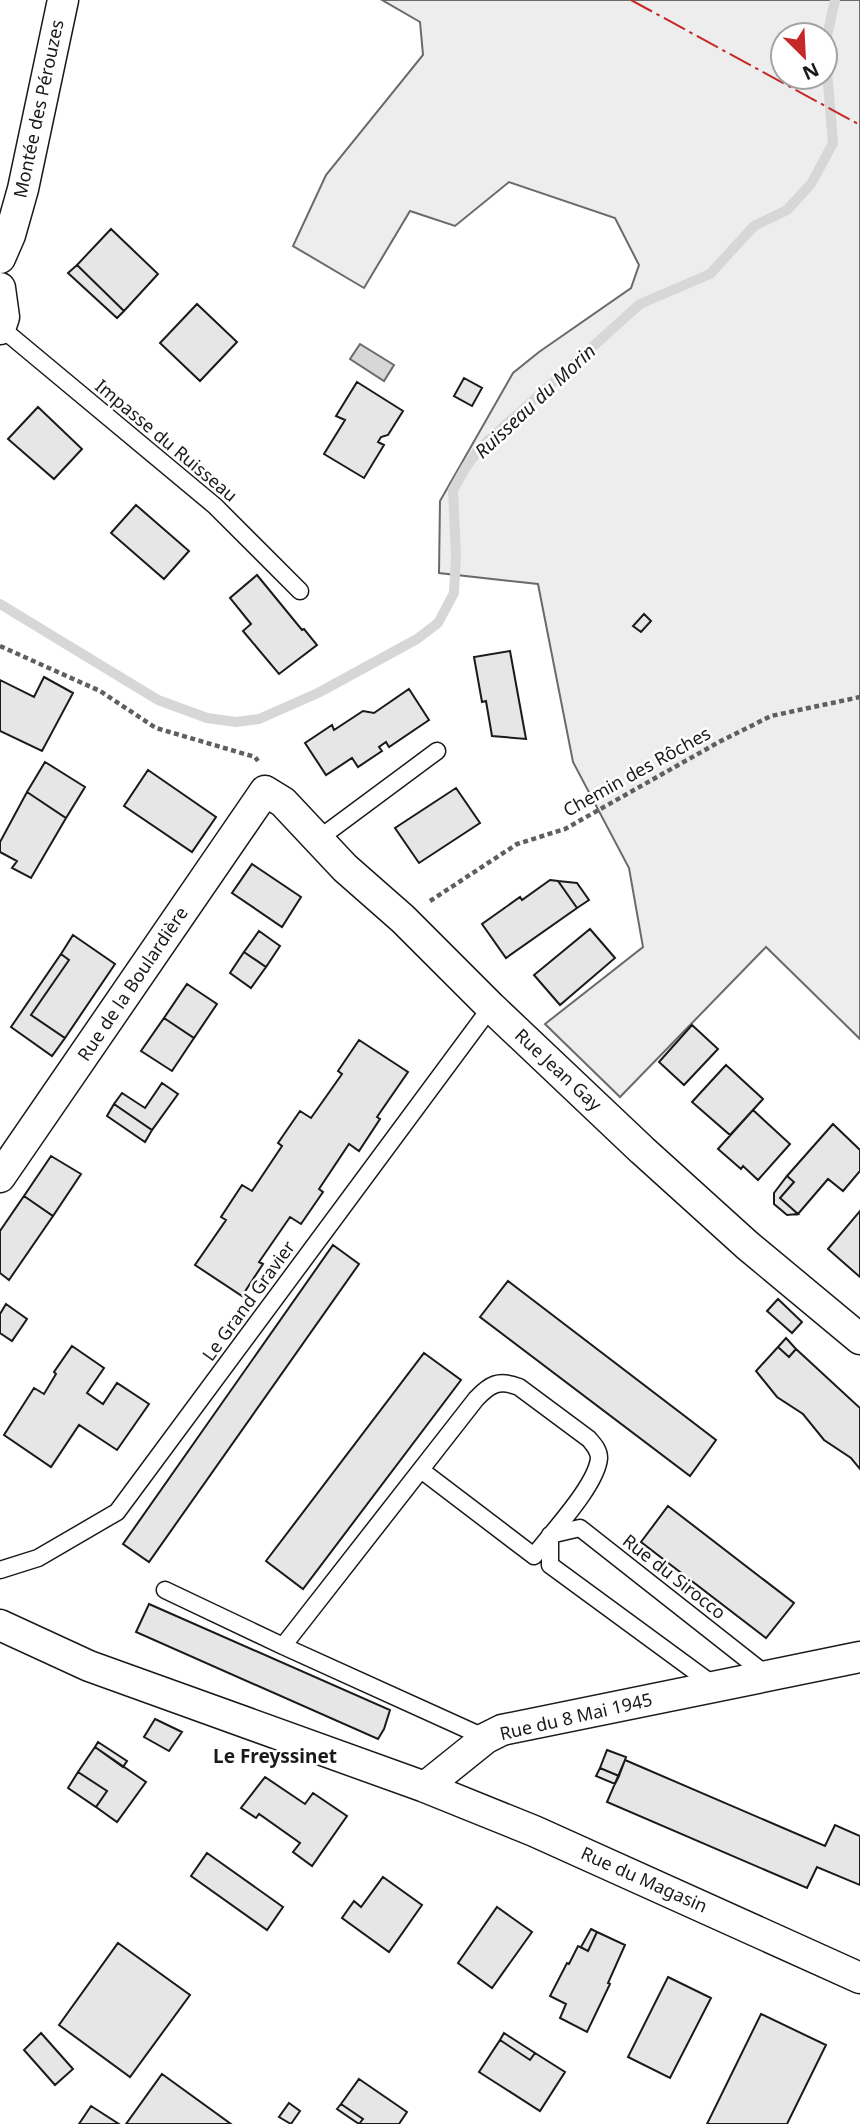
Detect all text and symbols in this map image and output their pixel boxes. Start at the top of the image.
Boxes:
street label: Montée des Pérouzes [7,17,69,200]
north arrow [769,21,839,91]
text: N [799,57,823,87]
water label: Ruisseau du Morin [469,338,601,464]
street label: Impasse du Ruisseau [91,374,243,507]
street label: Chemin des Rôches [559,721,715,822]
street label: Rue de la Boulardière [72,902,193,1065]
street label: Rue Jean Gay [510,1023,608,1116]
street label: Le Grand Gravier [196,1235,300,1365]
street label: Rue du Sirocco [618,1528,731,1624]
street label: Rue du 8 Mai 1945 [497,1687,654,1745]
district label: Le Freyssinet [213,1743,337,1769]
street label: Rue du Magasin [577,1840,711,1918]

